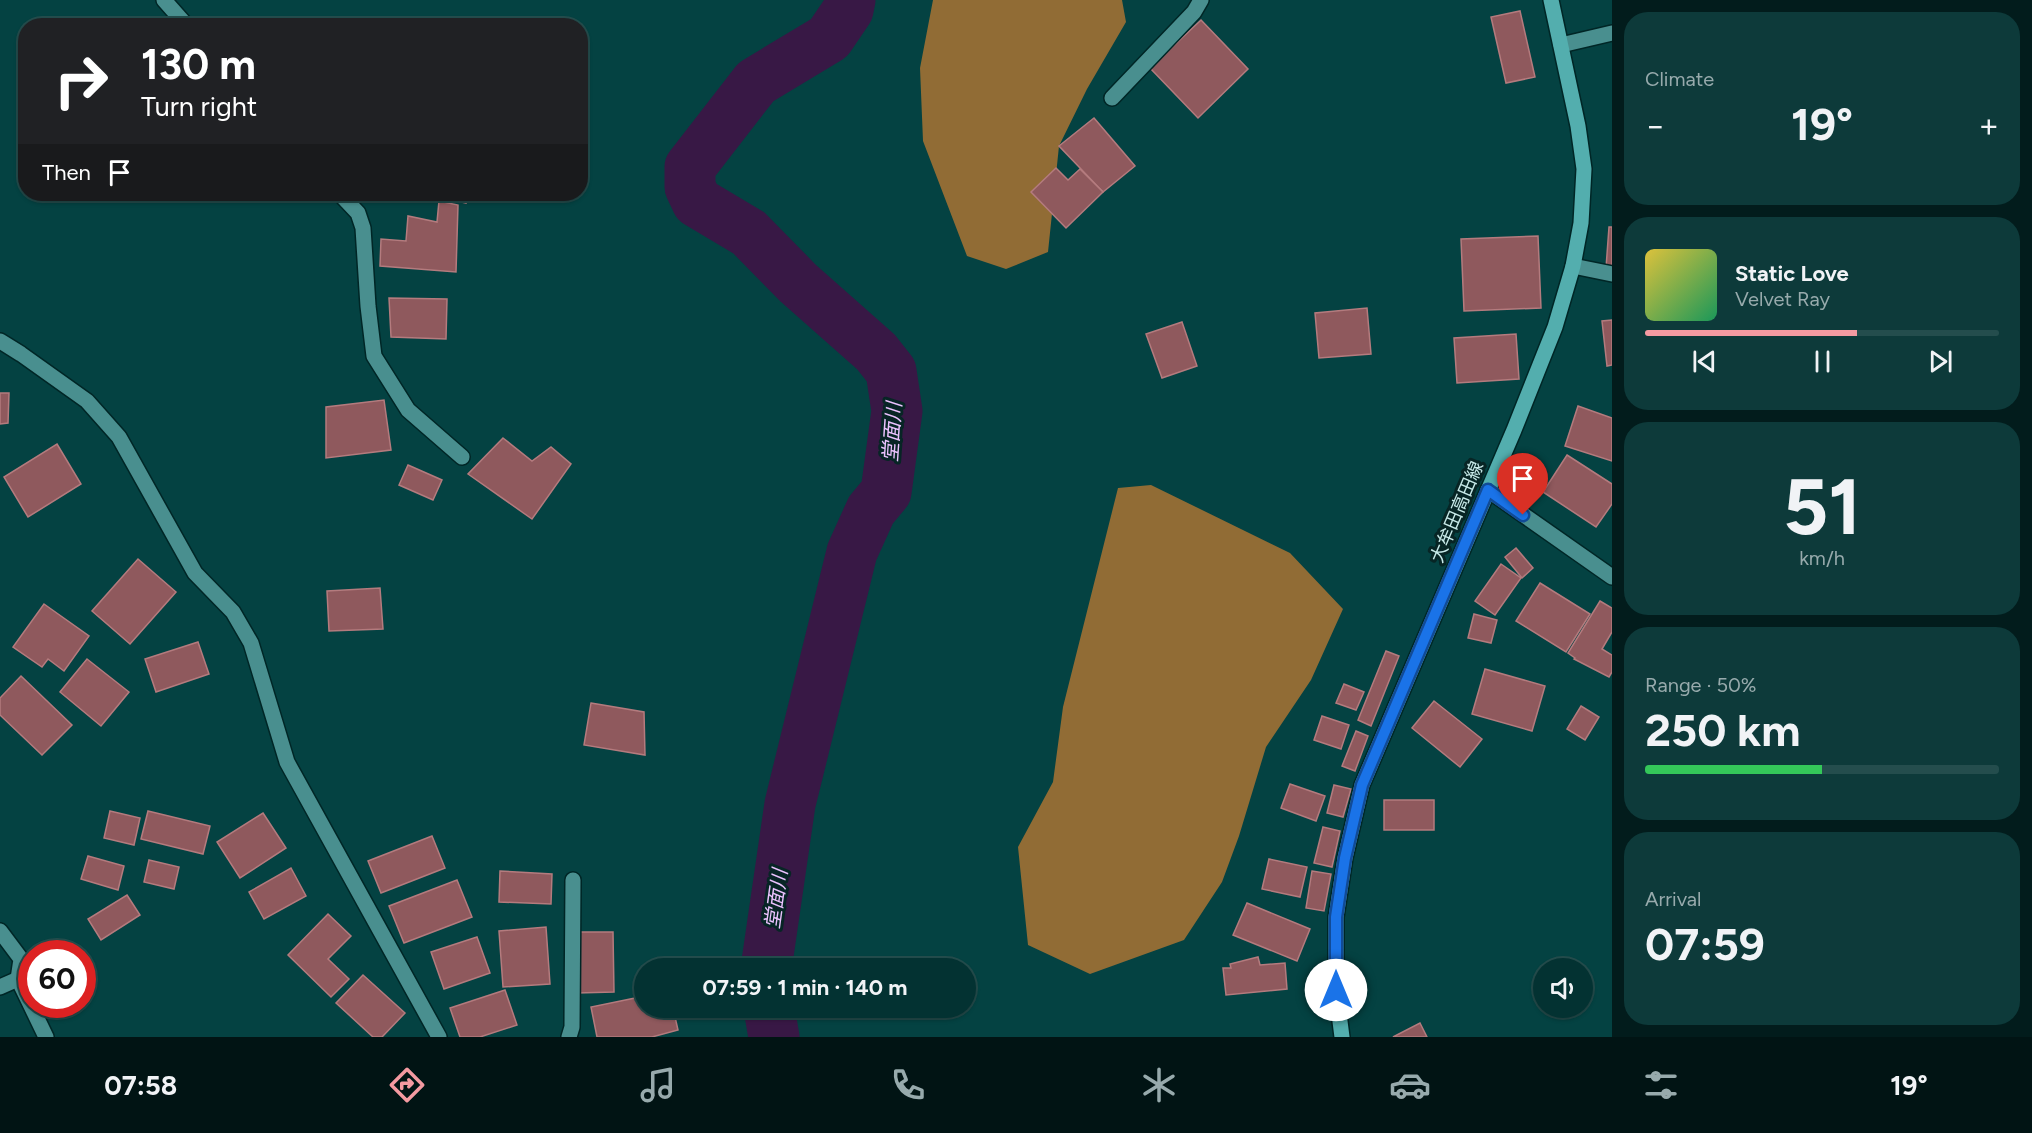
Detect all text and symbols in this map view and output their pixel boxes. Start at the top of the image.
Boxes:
text: 130 m [141,39,256,90]
icon: right [42,42,120,120]
text: Climate [1645,67,1714,91]
text: Turn right [141,90,257,123]
text: 19° [1791,97,1853,151]
text: − [1645,106,1666,145]
text: + [1978,106,1999,145]
icon: arrive [103,156,136,189]
text: Then [42,159,91,186]
text: Static Love [1735,260,1849,287]
text: Velvet Ray [1735,287,1830,311]
icon: previous [1688,345,1721,378]
icon: pause [1806,345,1839,378]
icon: next [1924,345,1957,378]
water label: 堂面川 [878,399,906,463]
pin [1497,453,1548,515]
street label: 大牟田高田線 [1426,458,1488,566]
text: 51 [1783,460,1861,554]
icon: arrive [1506,462,1539,495]
text: km/h [1799,546,1845,570]
text: Range · 50% [1645,673,1757,697]
text: 250 km [1645,703,1801,757]
water label: 堂面川 [760,866,792,930]
text: Arrival [1645,887,1701,911]
text: 07:59 [1645,917,1765,971]
speed limit sign: 60 [18,940,96,1018]
position arrow [1304,958,1368,1022]
map controls [1533,958,1593,1018]
button: sound [1533,958,1593,1018]
text: 07:59 · 1 min · 140 m [703,974,907,1001]
icon: directions [386,1064,428,1106]
icon: music [637,1064,679,1106]
icon: phone [887,1064,929,1106]
icon: climate [1138,1064,1180,1106]
icon: car [1389,1064,1431,1106]
icon: filters [1640,1064,1682,1106]
text: 07:58 [104,1069,177,1102]
text: 19° [1890,1069,1928,1102]

